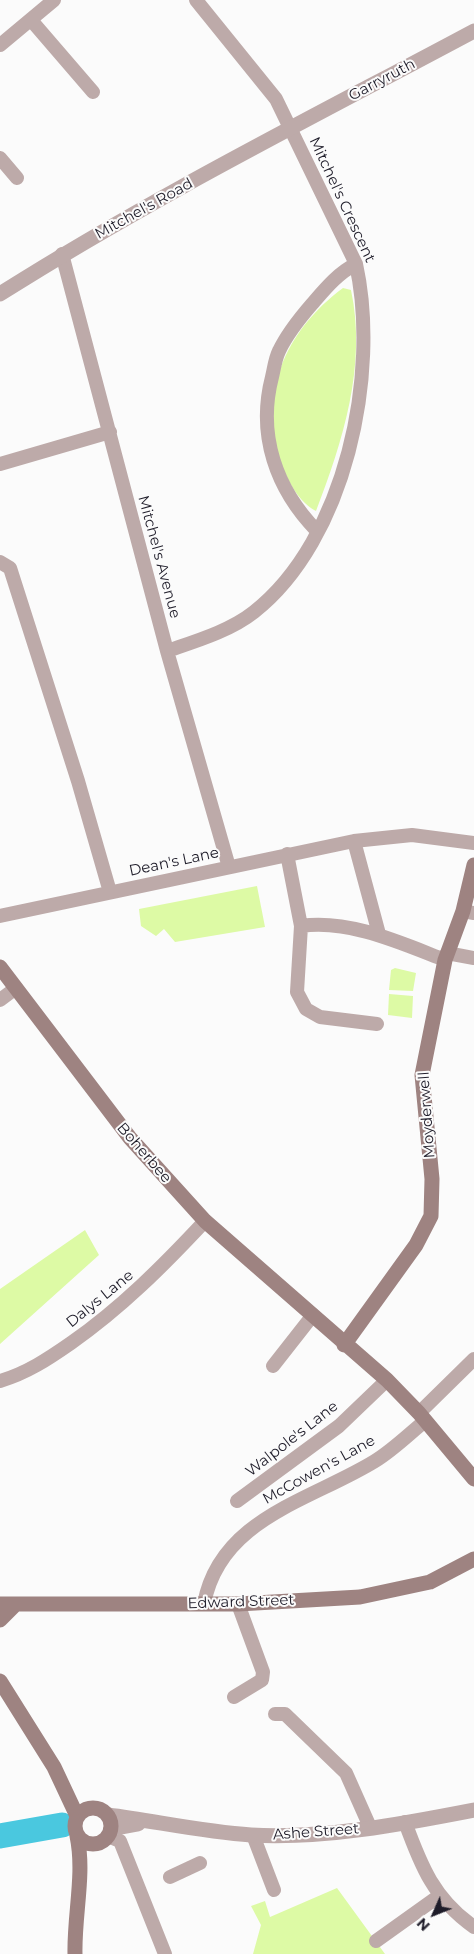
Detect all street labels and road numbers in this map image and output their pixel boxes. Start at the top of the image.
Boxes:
street label: Garryruth [346,55,418,105]
street label: Mitchel's Crescent [305,134,379,266]
street label: Mitchel's Road [92,175,196,243]
street label: Mitchel's Avenue [134,494,184,620]
street label: Dean's Lane [127,844,221,880]
street label: Moyderwell [415,1071,439,1159]
street label: Boherbee [113,1119,175,1187]
street label: Dalys Lane [63,1266,137,1332]
street label: Walpole's Lane [242,1397,342,1481]
street label: McCowen's Lane [260,1432,378,1508]
street label: Edward Street [187,1591,295,1613]
street label: Ashe Street [272,1820,360,1844]

